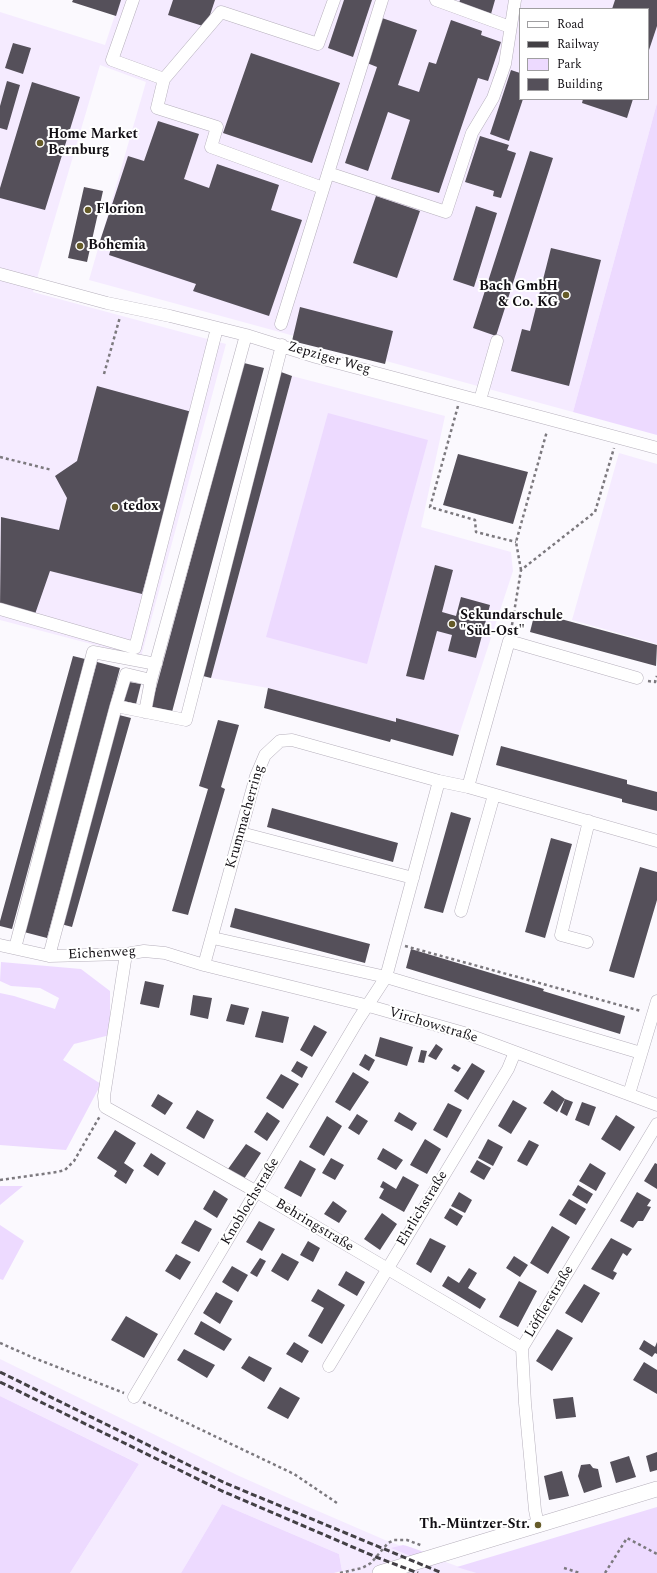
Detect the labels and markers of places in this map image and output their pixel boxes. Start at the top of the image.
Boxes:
place label: Home Market Bernburg [48,127,138,160]
marker: Home Market Bernburg [35,138,45,148]
place label: Florion [96,202,144,218]
marker: Florion [83,205,93,215]
place label: Bohemia [88,238,146,254]
marker: Bohemia [75,241,85,251]
place label: Bach GmbH & Co. KG [479,279,558,312]
marker: Bach GmbH & Co. KG [561,290,571,300]
place label: tedox [123,499,159,515]
marker: tedox [110,502,120,512]
place label: Sekundarschule "Süd-Ost" [460,608,563,640]
marker: Sekundarschule "Süd-Ost" [447,619,457,629]
place label: Th.-Müntzer-Str. [419,1517,530,1533]
marker: Th.-Müntzer-Str. [533,1520,543,1530]

